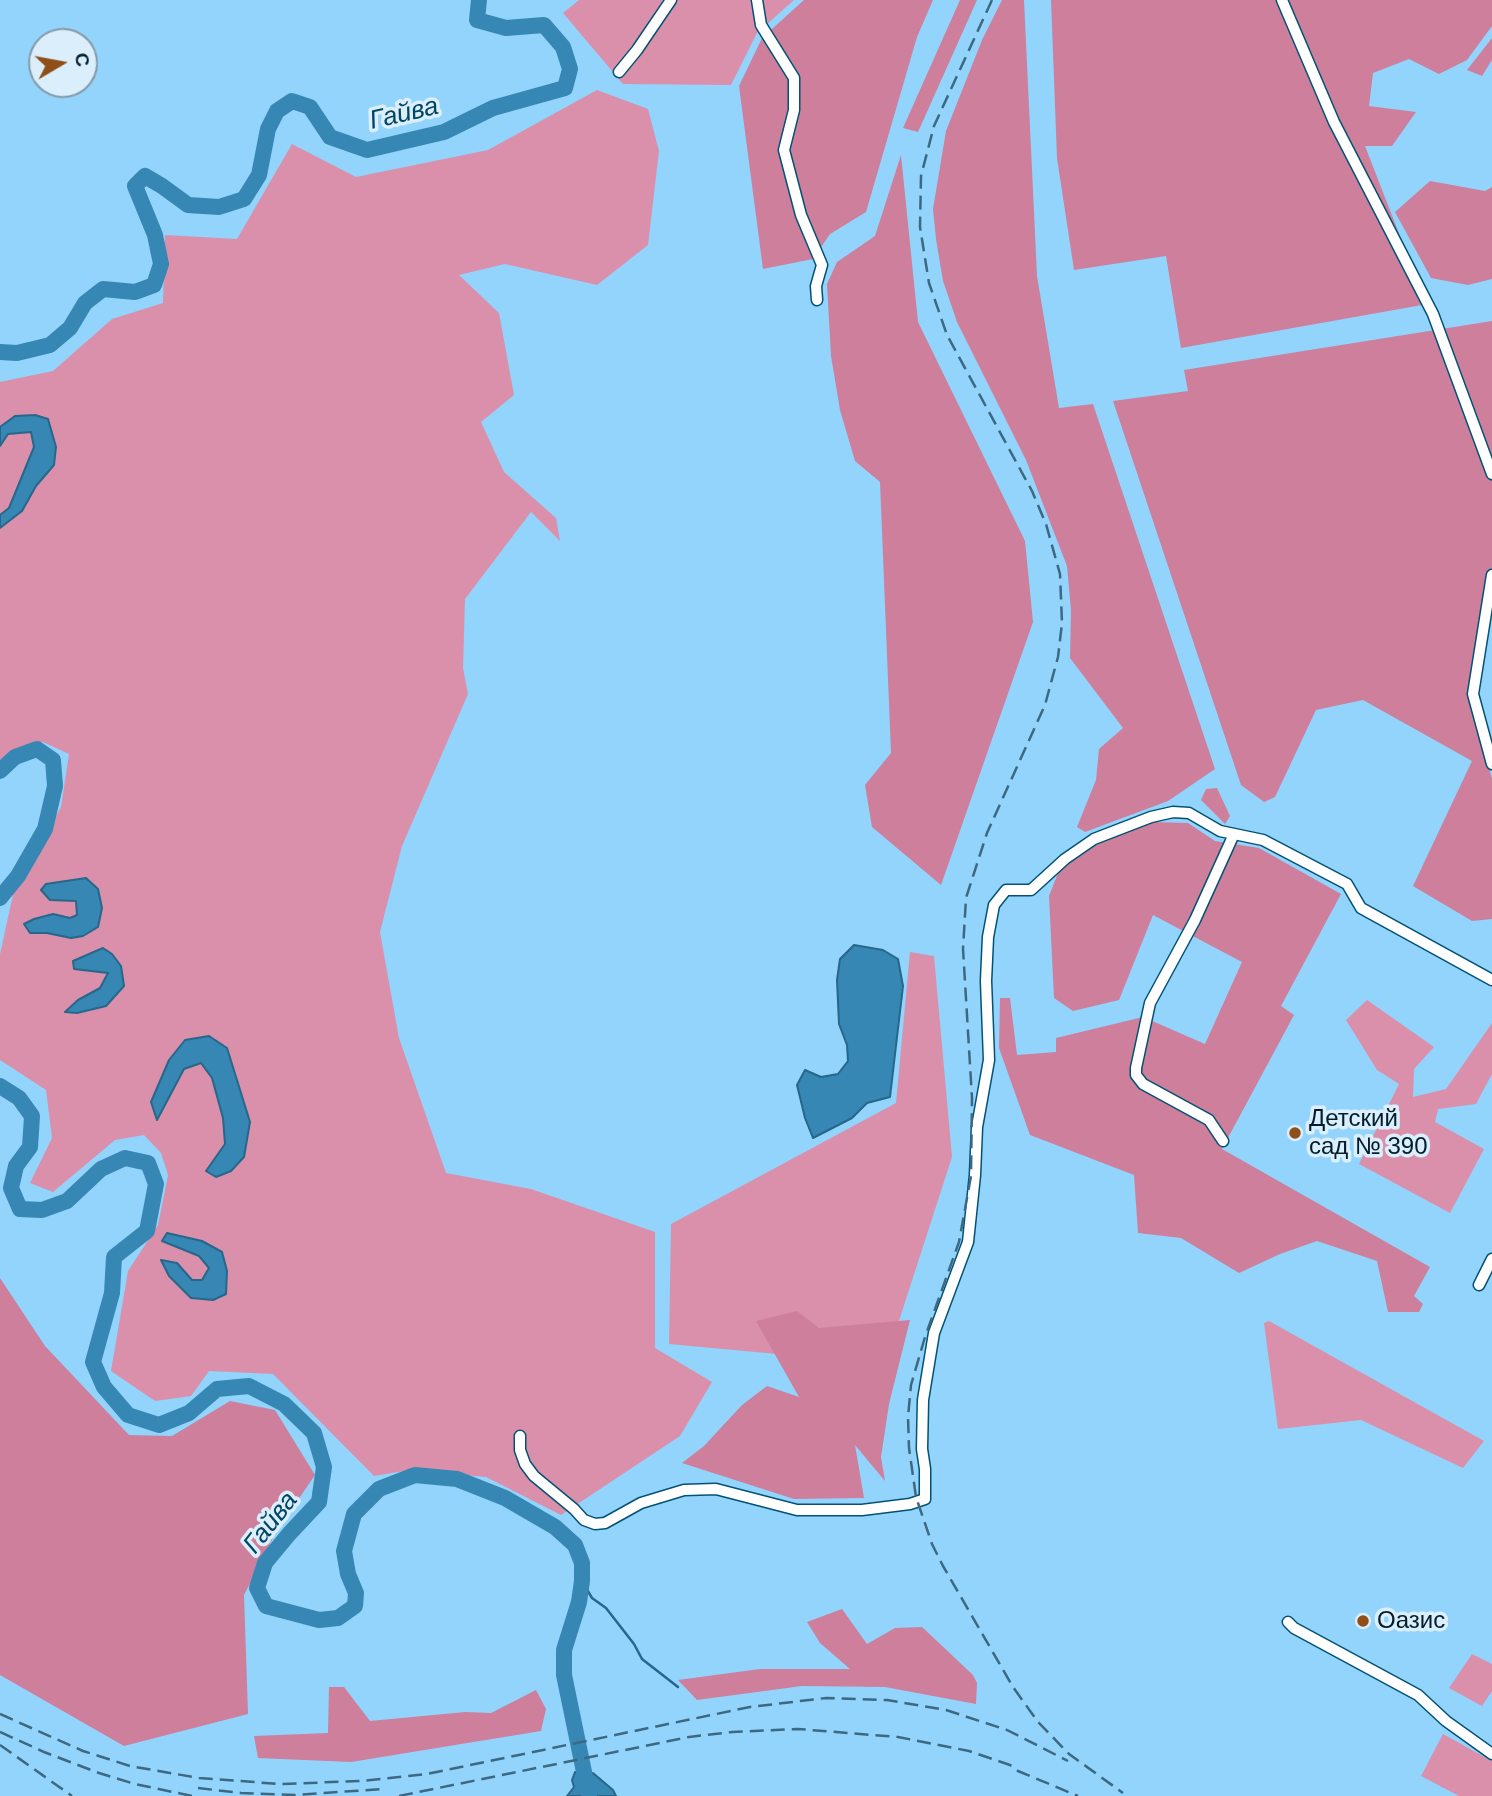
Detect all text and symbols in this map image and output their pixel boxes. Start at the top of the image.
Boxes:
north arrow [28,28,98,98]
text: С [71,51,94,68]
water label: Гайва [367,91,441,137]
place label: Детский сад № 390 [1309,1105,1427,1161]
marker: Детский сад № 390 [1287,1125,1303,1141]
water label: Гайва [237,1486,305,1560]
place label: Оазис [1377,1607,1445,1635]
marker: Оазис [1355,1613,1371,1629]

